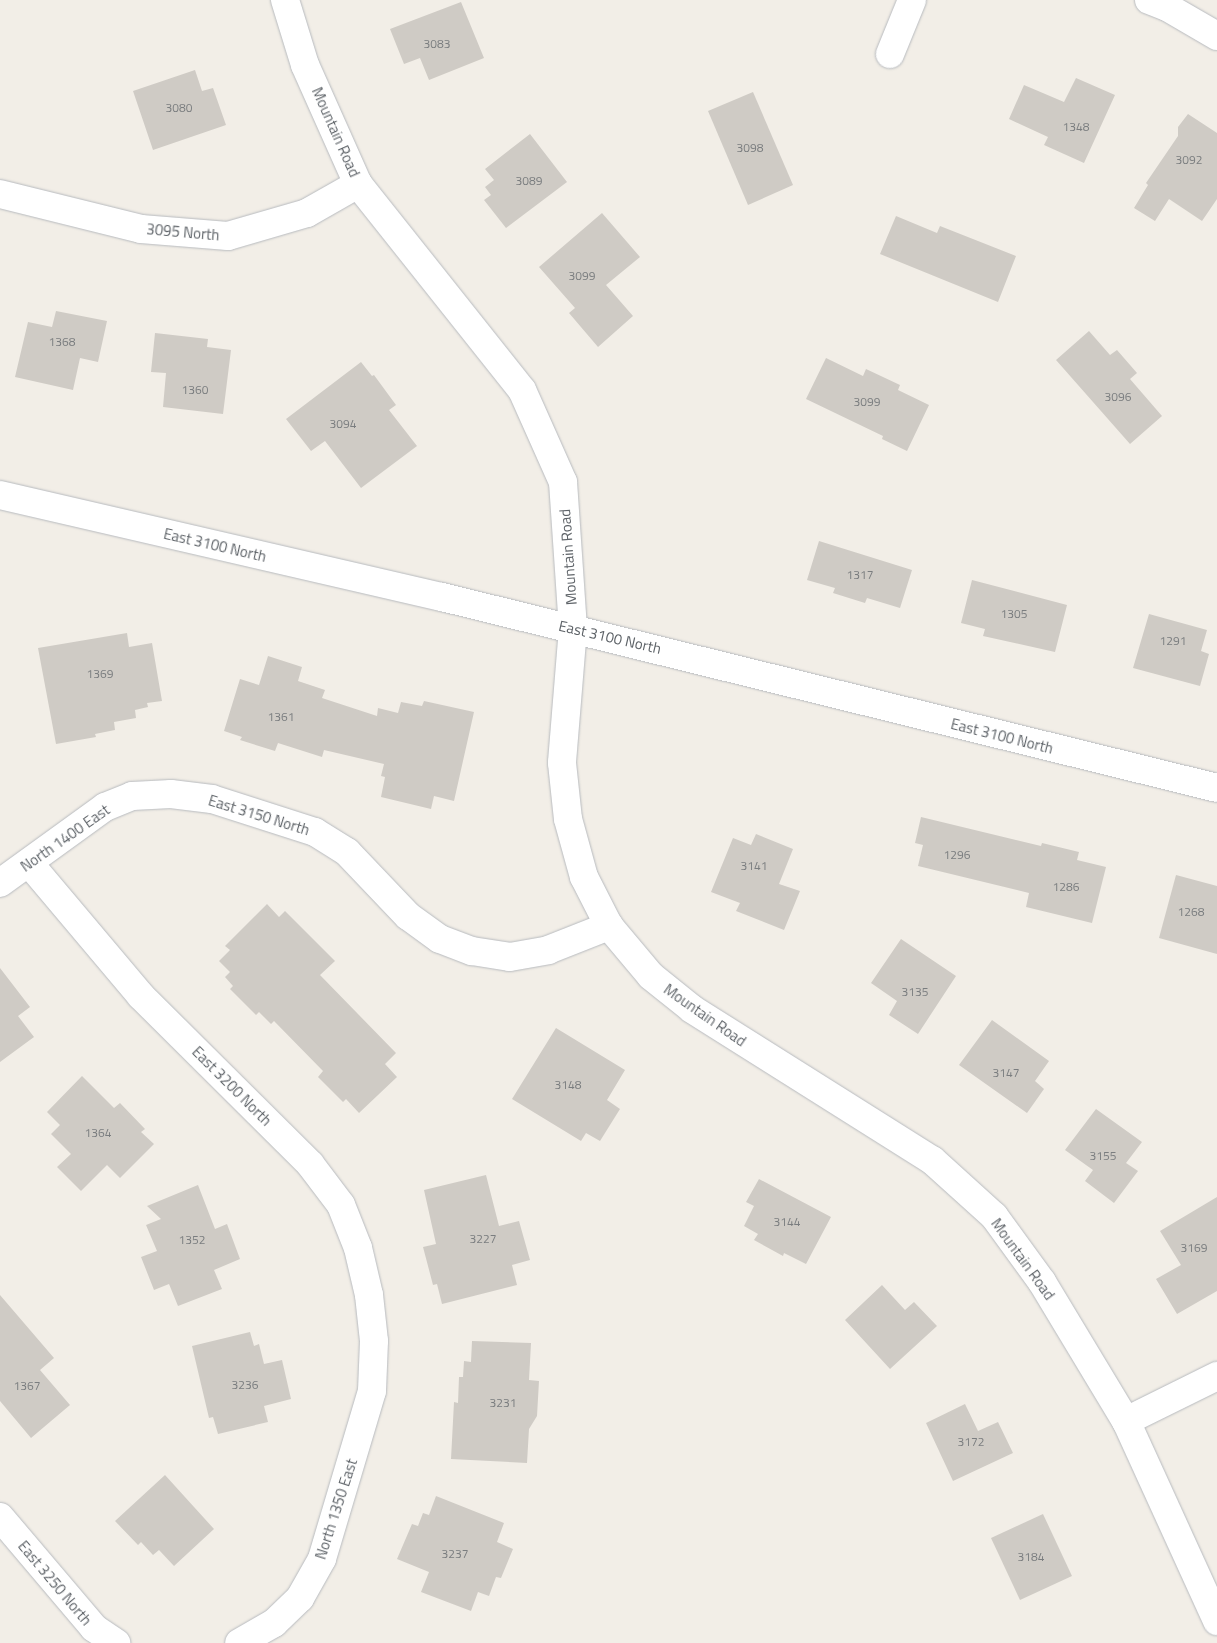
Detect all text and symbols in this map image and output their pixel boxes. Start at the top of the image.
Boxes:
house number: 3083 [424,37,450,51]
street label: Mountain Road [308,84,364,180]
house number: 3080 [166,101,192,115]
house number: 1348 [1063,120,1089,134]
house number: 3098 [737,141,763,155]
house number: 3092 [1176,153,1202,167]
house number: 3089 [516,174,542,188]
street label: 3095 North [146,220,220,244]
house number: 3099 [569,269,595,283]
house number: 1368 [49,335,75,349]
house number: 1360 [182,383,208,397]
house number: 3096 [1105,390,1131,404]
house number: 3099 [854,395,880,409]
house number: 3094 [330,417,356,431]
street label: Mountain Road [556,508,580,606]
street label: East 3100 North [162,524,268,566]
house number: 1317 [847,568,873,582]
house number: 1305 [1001,607,1027,621]
street label: East 3100 North [557,616,663,658]
house number: 1291 [1160,634,1186,648]
house number: 1369 [87,667,113,681]
house number: 1361 [268,710,294,724]
street label: East 3100 North [949,715,1055,757]
street label: East 3150 North [206,791,312,839]
street label: North 1400 East [17,801,113,875]
house number: 1296 [944,848,970,862]
house number: 3141 [741,859,767,873]
house number: 1286 [1053,880,1079,894]
house number: 1268 [1178,905,1204,919]
street label: Mountain Road [660,980,750,1050]
house number: 3135 [902,985,928,999]
street label: East 3200 North [189,1043,275,1129]
house number: 3147 [993,1066,1019,1080]
house number: 3148 [555,1078,581,1092]
house number: 1364 [85,1126,111,1140]
house number: 3155 [1090,1149,1116,1163]
house number: 3144 [774,1215,800,1229]
street label: Mountain Road [987,1215,1059,1303]
house number: 3227 [470,1232,496,1246]
house number: 1352 [179,1233,205,1247]
house number: 3169 [1181,1241,1207,1255]
house number: 3236 [232,1378,258,1392]
house number: 1367 [14,1379,40,1393]
house number: 3231 [490,1396,516,1410]
house number: 3172 [958,1435,984,1449]
street label: North 1350 East [311,1456,361,1562]
street label: East 3250 North [14,1537,96,1629]
house number: 3237 [442,1547,468,1561]
house number: 3184 [1018,1550,1044,1564]

